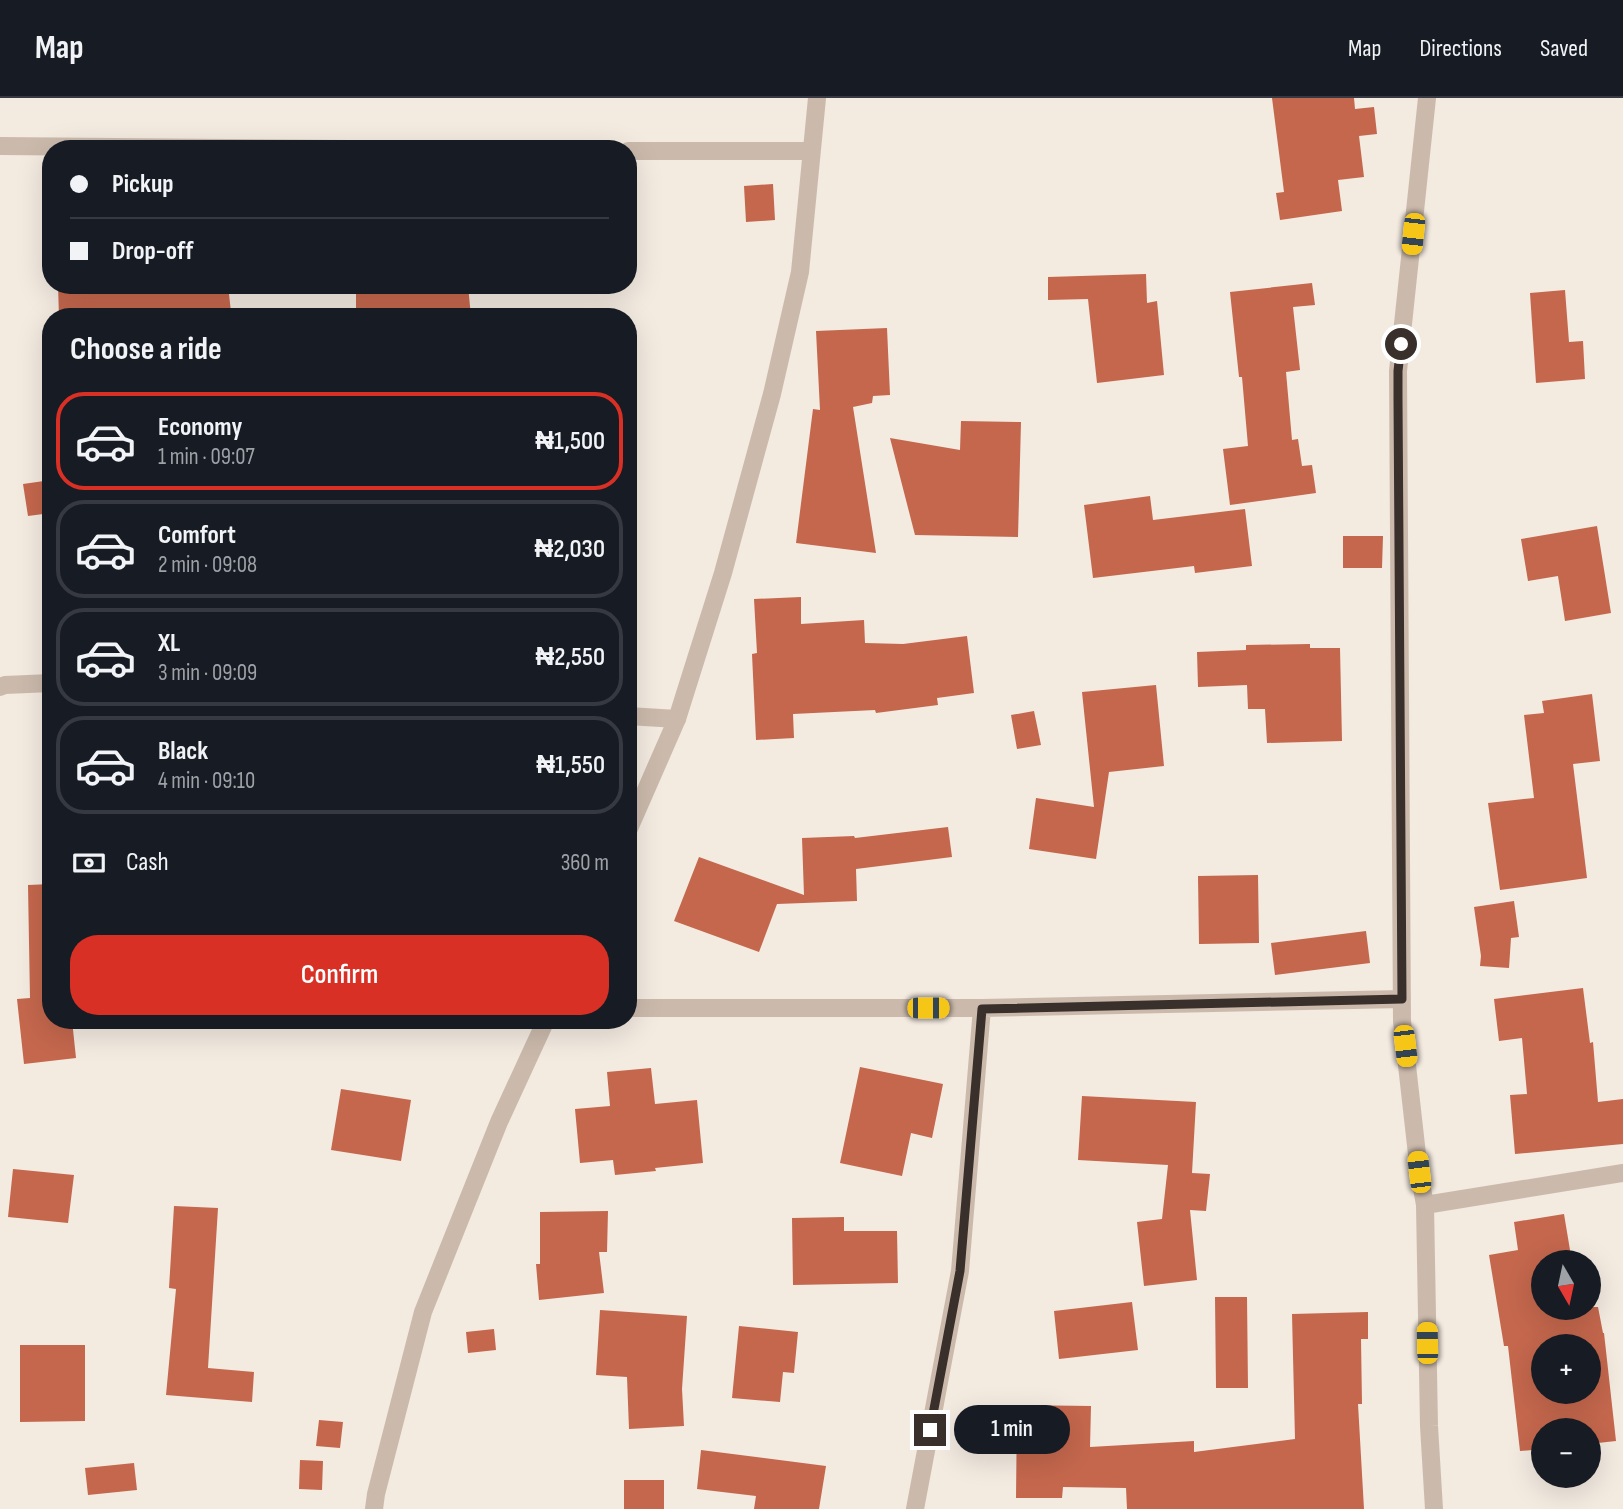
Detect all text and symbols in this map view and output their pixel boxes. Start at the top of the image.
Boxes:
text: Map [35,28,84,68]
text: Map [1348,34,1381,63]
text: Directions [1419,34,1502,63]
text: Saved [1540,34,1588,63]
text: Pickup [112,169,174,200]
car [1401,212,1426,256]
text: Drop-off [112,236,193,267]
route start [1385,328,1417,360]
text: Choose a ride [70,330,222,369]
icon: car [74,410,137,473]
text: Economy [158,412,242,443]
text: ₦1,500 [535,426,605,457]
text: 1 min · 09:07 [158,443,255,471]
icon: car [74,518,137,581]
text: Comfort [158,520,236,551]
text: ₦2,030 [534,534,605,565]
text: 2 min · 09:08 [158,551,257,579]
icon: car [74,626,137,689]
text: XL [158,628,180,659]
text: ₦2,550 [535,642,605,673]
text: 3 min · 09:09 [158,659,257,687]
icon: car [74,734,137,797]
text: Black [158,736,208,767]
text: ₦1,550 [536,750,605,781]
text: 4 min · 09:10 [158,767,255,795]
icon: cash [70,844,108,882]
text: Cash [126,847,169,878]
text: 360 m [561,849,609,877]
button: Confirm [70,935,609,1015]
car [908,998,950,1019]
car [1393,1024,1418,1068]
car [1407,1150,1432,1194]
north arrow [1531,1250,1601,1320]
map controls [1531,1250,1601,1488]
car [1417,1322,1438,1364]
button: + [1531,1334,1601,1404]
callout: 1 min [954,1406,1070,1454]
route end [914,1414,946,1446]
text: 1 min [991,1415,1033,1443]
button: − [1531,1418,1601,1488]

